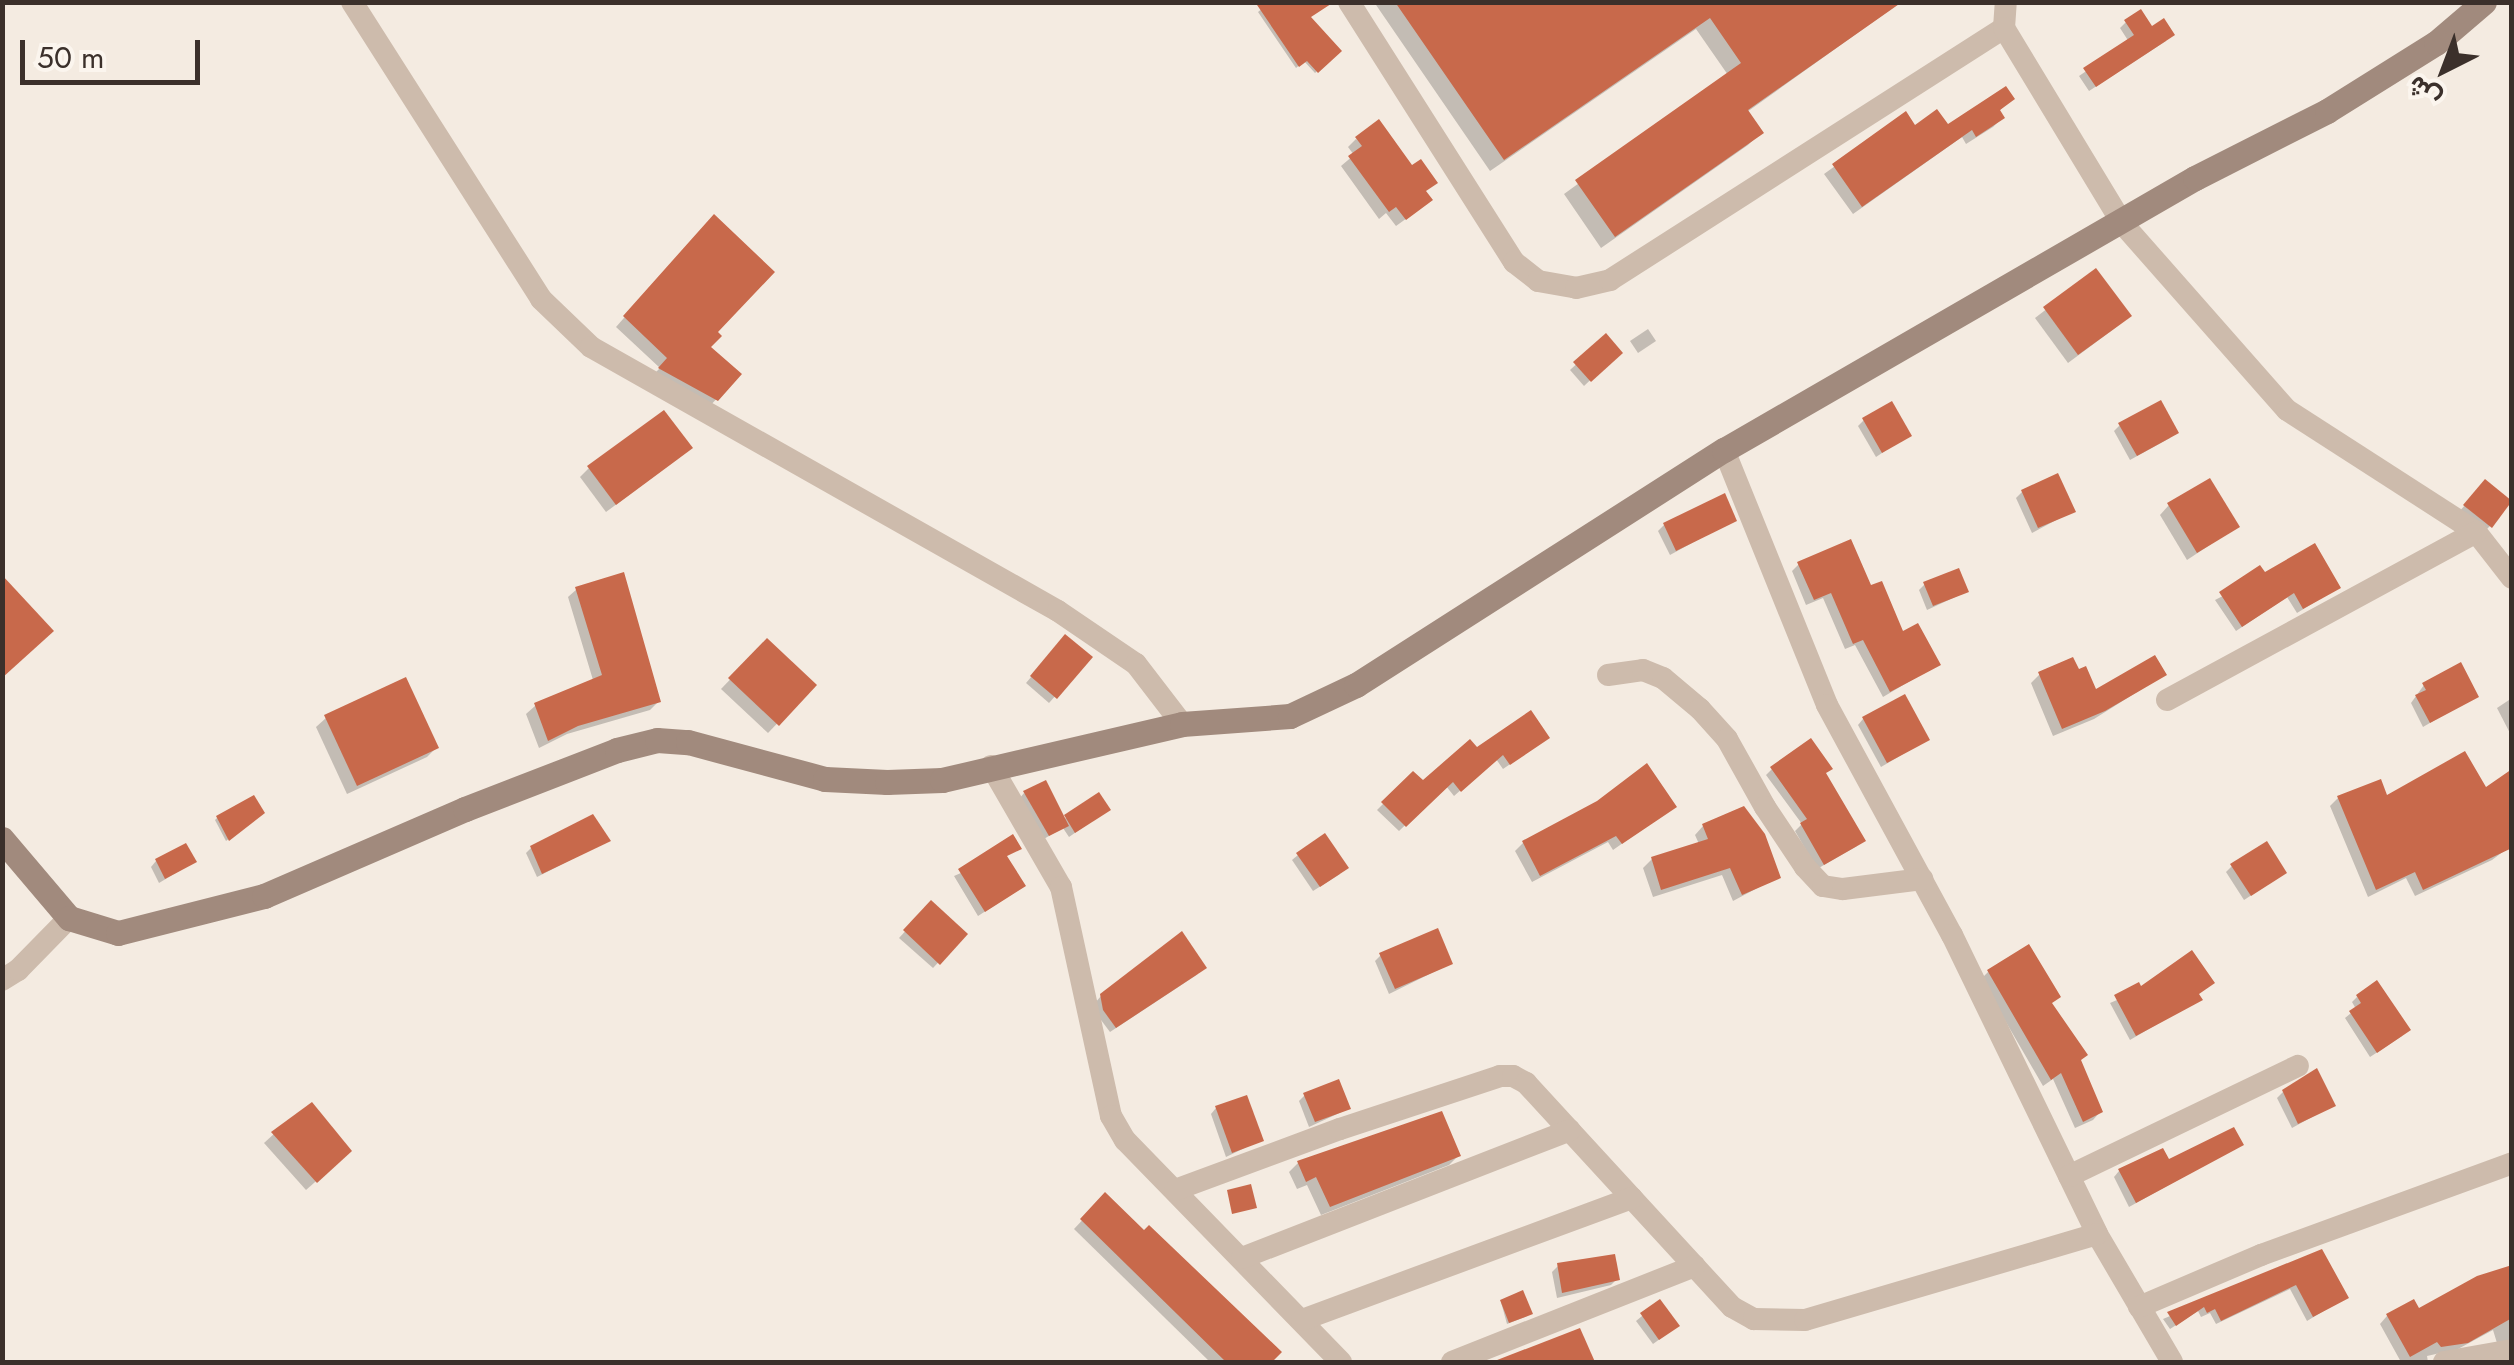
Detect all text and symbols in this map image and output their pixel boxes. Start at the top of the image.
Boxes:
scale bar [25,20,205,82]
north arrow [2394,20,2494,120]
text: 50 m [37,36,104,79]
text: ش [2397,66,2450,119]

